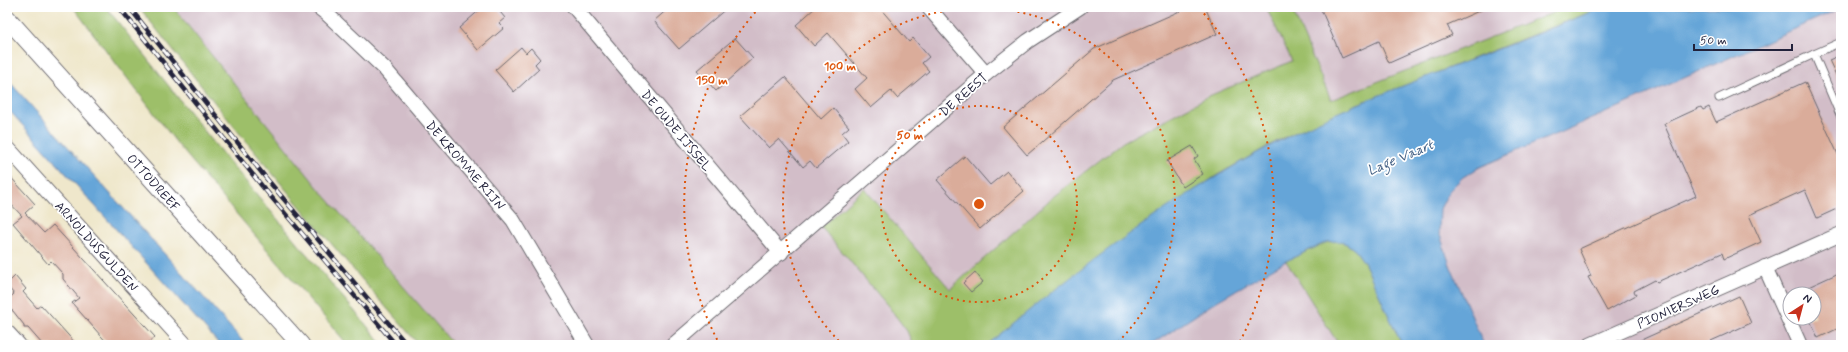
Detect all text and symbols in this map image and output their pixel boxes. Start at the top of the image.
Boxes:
scale bar [1694,26,1792,52]
text: 50 m [1700,33,1727,49]
text: 100 m [824,59,857,75]
street label: DE REEST [936,69,992,121]
text: 150 m [696,73,728,89]
street label: DE OUDE IJSSEL [637,87,715,175]
street label: DE KROMME RIJN [421,118,508,214]
text: 50 m [897,128,924,144]
water label: Lage Vaart [1365,135,1439,182]
street label: OTTODREEF [123,151,183,215]
centre of rings [972,197,986,211]
street label: ARNOLDUSGULDEN [51,198,142,296]
street label: PIONIERSWEG [1635,282,1723,333]
north arrow [1782,286,1822,326]
text: N [1800,291,1814,307]

